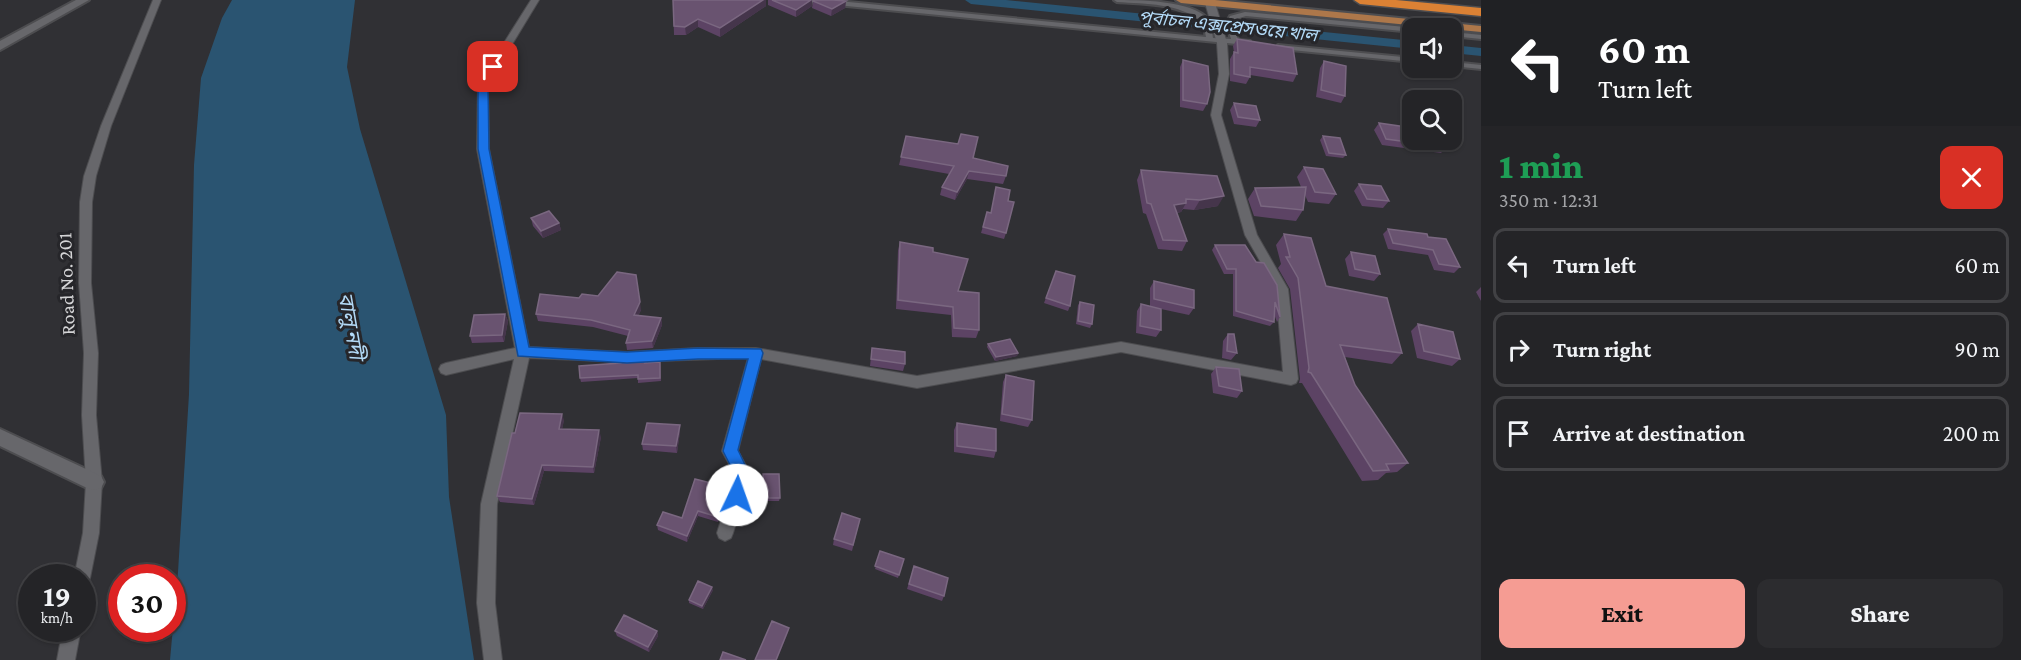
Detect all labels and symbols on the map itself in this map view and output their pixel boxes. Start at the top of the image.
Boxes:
water label: পূর্বাচল এক্সপ্রেসওয়ে খাল [1138,6,1322,47]
pin [467,41,518,92]
street label: Road No. 201 [53,232,79,336]
water label: বালু নদী [333,291,370,366]
position arrow [705,463,769,527]
speed limit sign: 30 [108,564,186,642]

